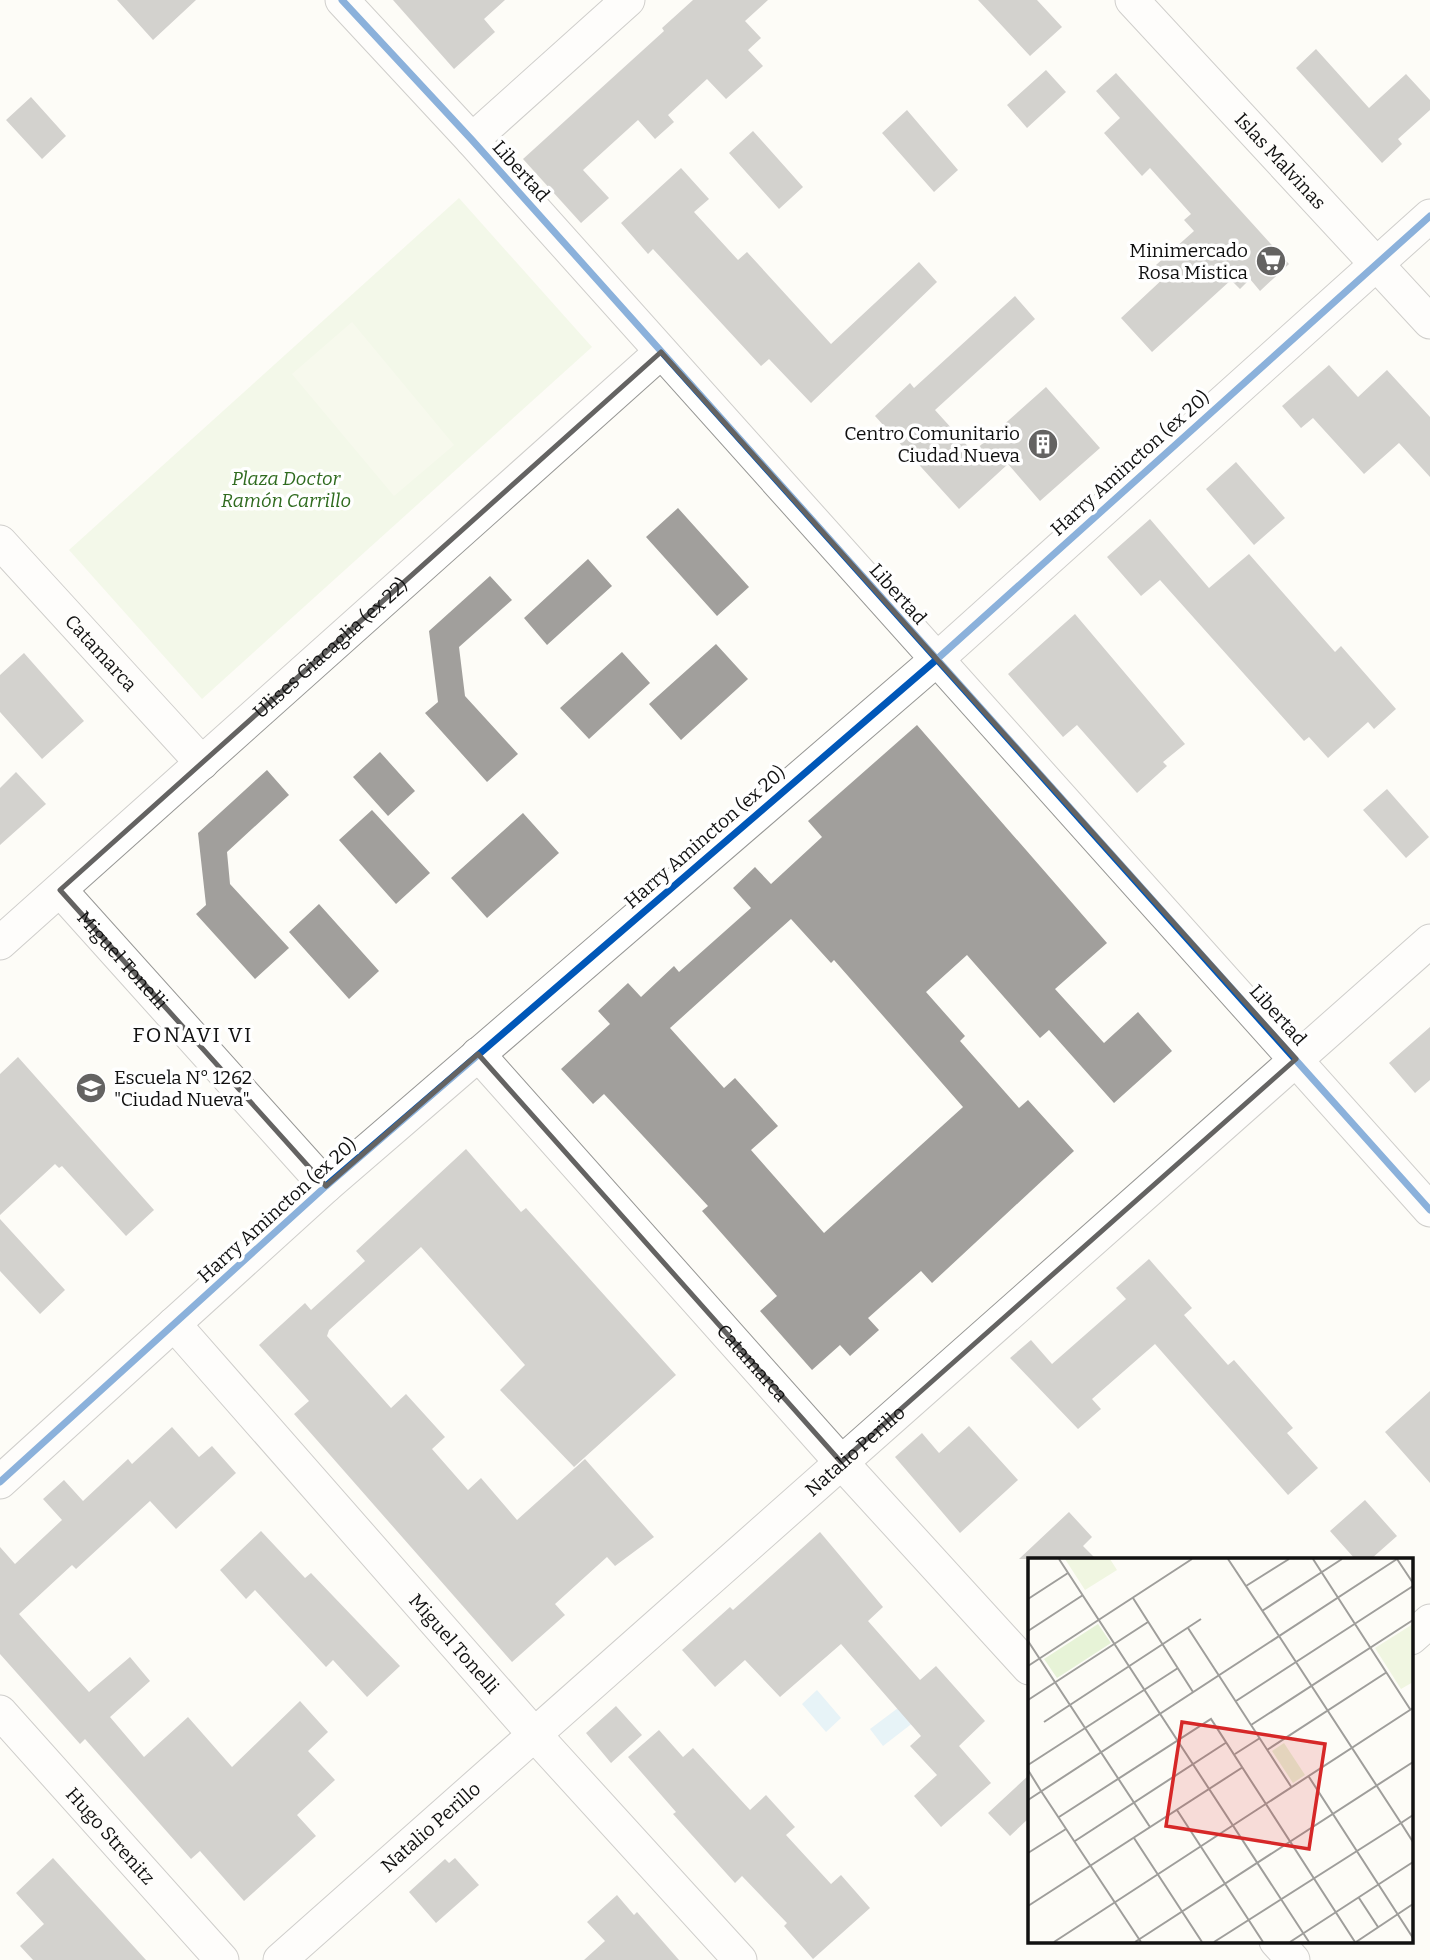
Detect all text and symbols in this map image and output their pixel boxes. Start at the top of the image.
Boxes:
street label: Islas Malvinas [1230,108,1331,214]
street label: Libertad [488,136,554,206]
place label: Minimercado Rosa Mistica [1129,239,1249,284]
supermarket icon: Minimercado Rosa Mistica [1254,244,1288,278]
street label: Harry Amincton (ex 20) [1046,386,1214,540]
place label: Centro Comunitario Ciudad Nueva [844,422,1021,467]
building icon: Centro Comunitario Ciudad Nueva [1026,427,1060,461]
park label: Plaza Doctor Ramón Carrillo [221,467,351,512]
street label: Libertad [865,559,931,629]
street label: Ulises Giacaglia (ex 22) [248,573,412,723]
street label: Catamarca [60,610,142,696]
street label: Harry Amincton (ex 20) [620,761,790,913]
street label: Miguel Tonelli [73,906,173,1014]
street label: Libertad [1245,980,1311,1050]
district label: FONAVI VI [132,1022,254,1048]
place label: Escuela N° 1262 "Ciudad Nueva" [114,1066,252,1111]
school or university icon: Escuela N° 1262 "Ciudad Nueva" [74,1071,108,1105]
street label: Harry Amincton (ex 20) [193,1133,361,1287]
street label: Catamarca [712,1319,793,1406]
street label: Natalio Perillo [800,1400,909,1501]
inset map [1028,1558,1412,1942]
street label: Miguel Tonelli [405,1589,504,1698]
street label: Natalio Perillo [376,1776,485,1877]
street label: Hugo Strenitz [61,1782,160,1889]

